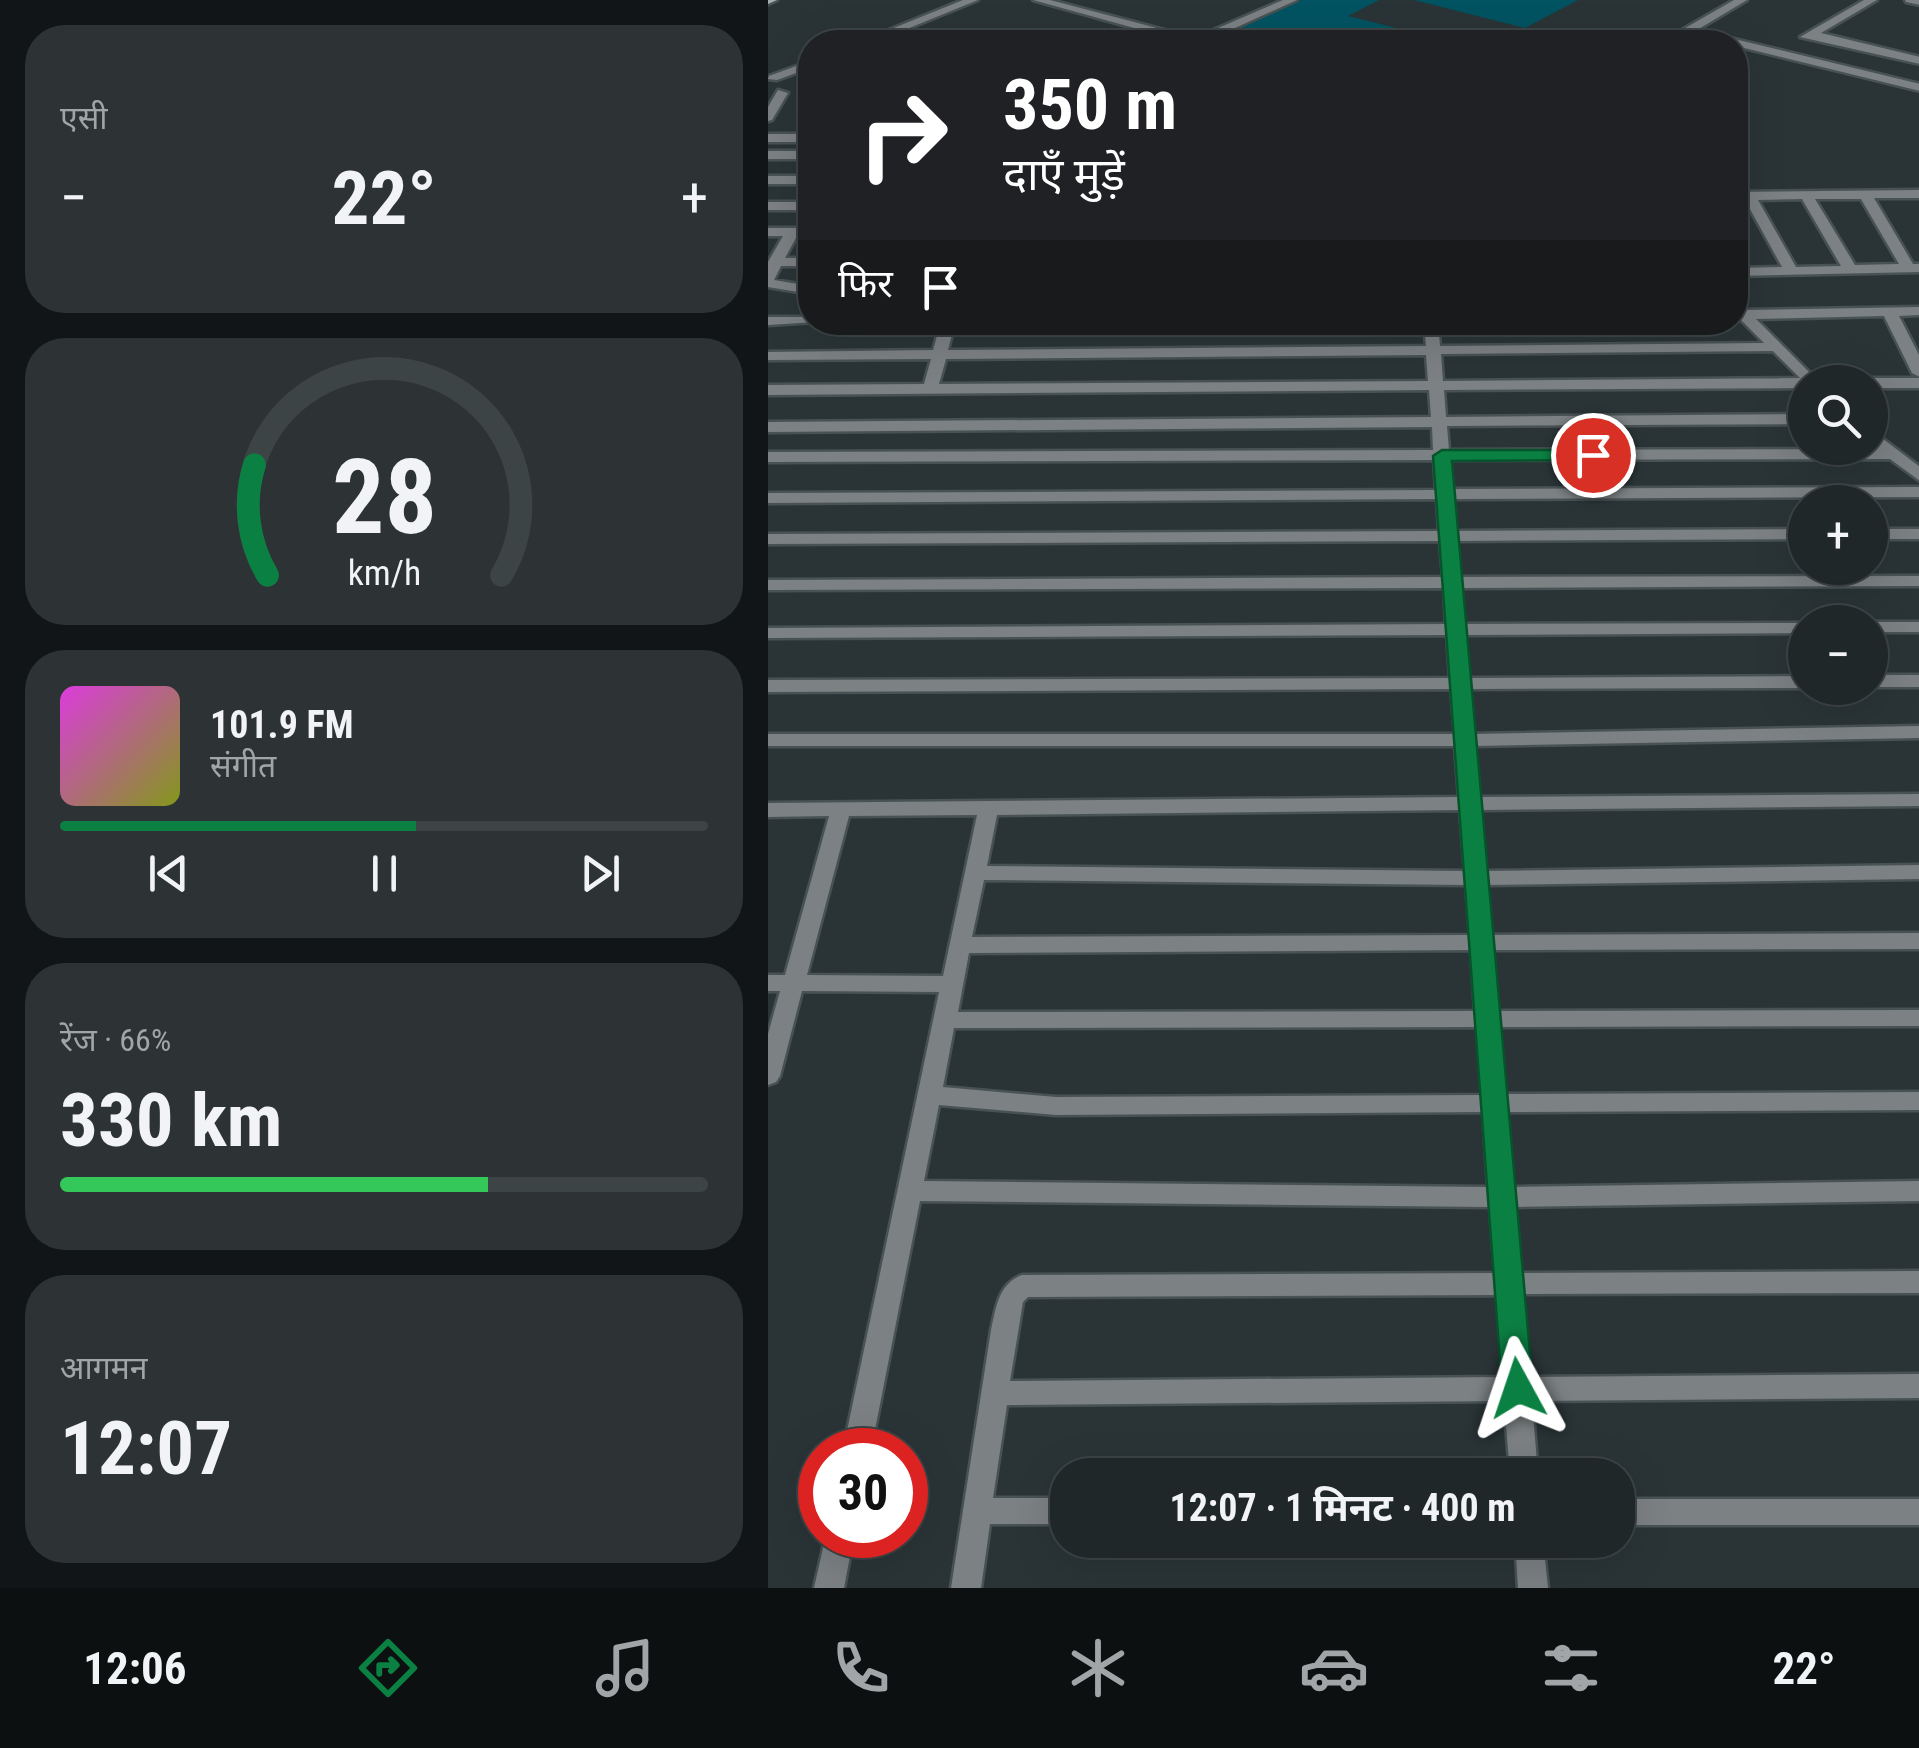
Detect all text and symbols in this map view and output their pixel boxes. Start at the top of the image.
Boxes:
text: 350 m [1003,64,1177,146]
icon: right [838,70,968,200]
text: एसी [60,99,108,137]
text: दाएँ मुड़ें [1003,148,1125,201]
text: 22° [332,154,437,242]
text: − [60,166,88,230]
text: + [681,166,708,230]
icon: arrive [913,260,968,315]
text: फिर [838,262,893,306]
map controls [1788,365,1888,705]
button: search [1788,365,1888,465]
pin [1551,413,1636,498]
icon: arrive [1566,428,1621,483]
text: 28 [331,437,437,558]
button: + [1788,485,1888,585]
text: km/h [347,552,421,594]
button: − [1788,605,1888,705]
text: 101.9 FM [210,703,354,747]
text: संगीत [210,747,276,785]
icon: previous [141,846,196,901]
icon: pause [357,846,412,901]
icon: next [573,846,628,901]
text: रेंज · 66% [60,1021,171,1059]
text: 330 km [60,1076,282,1164]
position arrow [1466,1336,1570,1440]
text: आगमन [60,1349,148,1387]
text: 12:07 [60,1404,232,1492]
speed limit sign: 30 [798,1428,928,1558]
text: 12:07 · 1 मिनट · 400 m [1169,1486,1516,1530]
icon: directions [353,1633,423,1703]
icon: music [590,1633,660,1703]
icon: phone [826,1633,896,1703]
icon: climate [1063,1633,1133,1703]
icon: car [1299,1633,1369,1703]
icon: filters [1536,1633,1606,1703]
text: 12:06 [83,1642,187,1695]
text: 22° [1773,1642,1836,1695]

